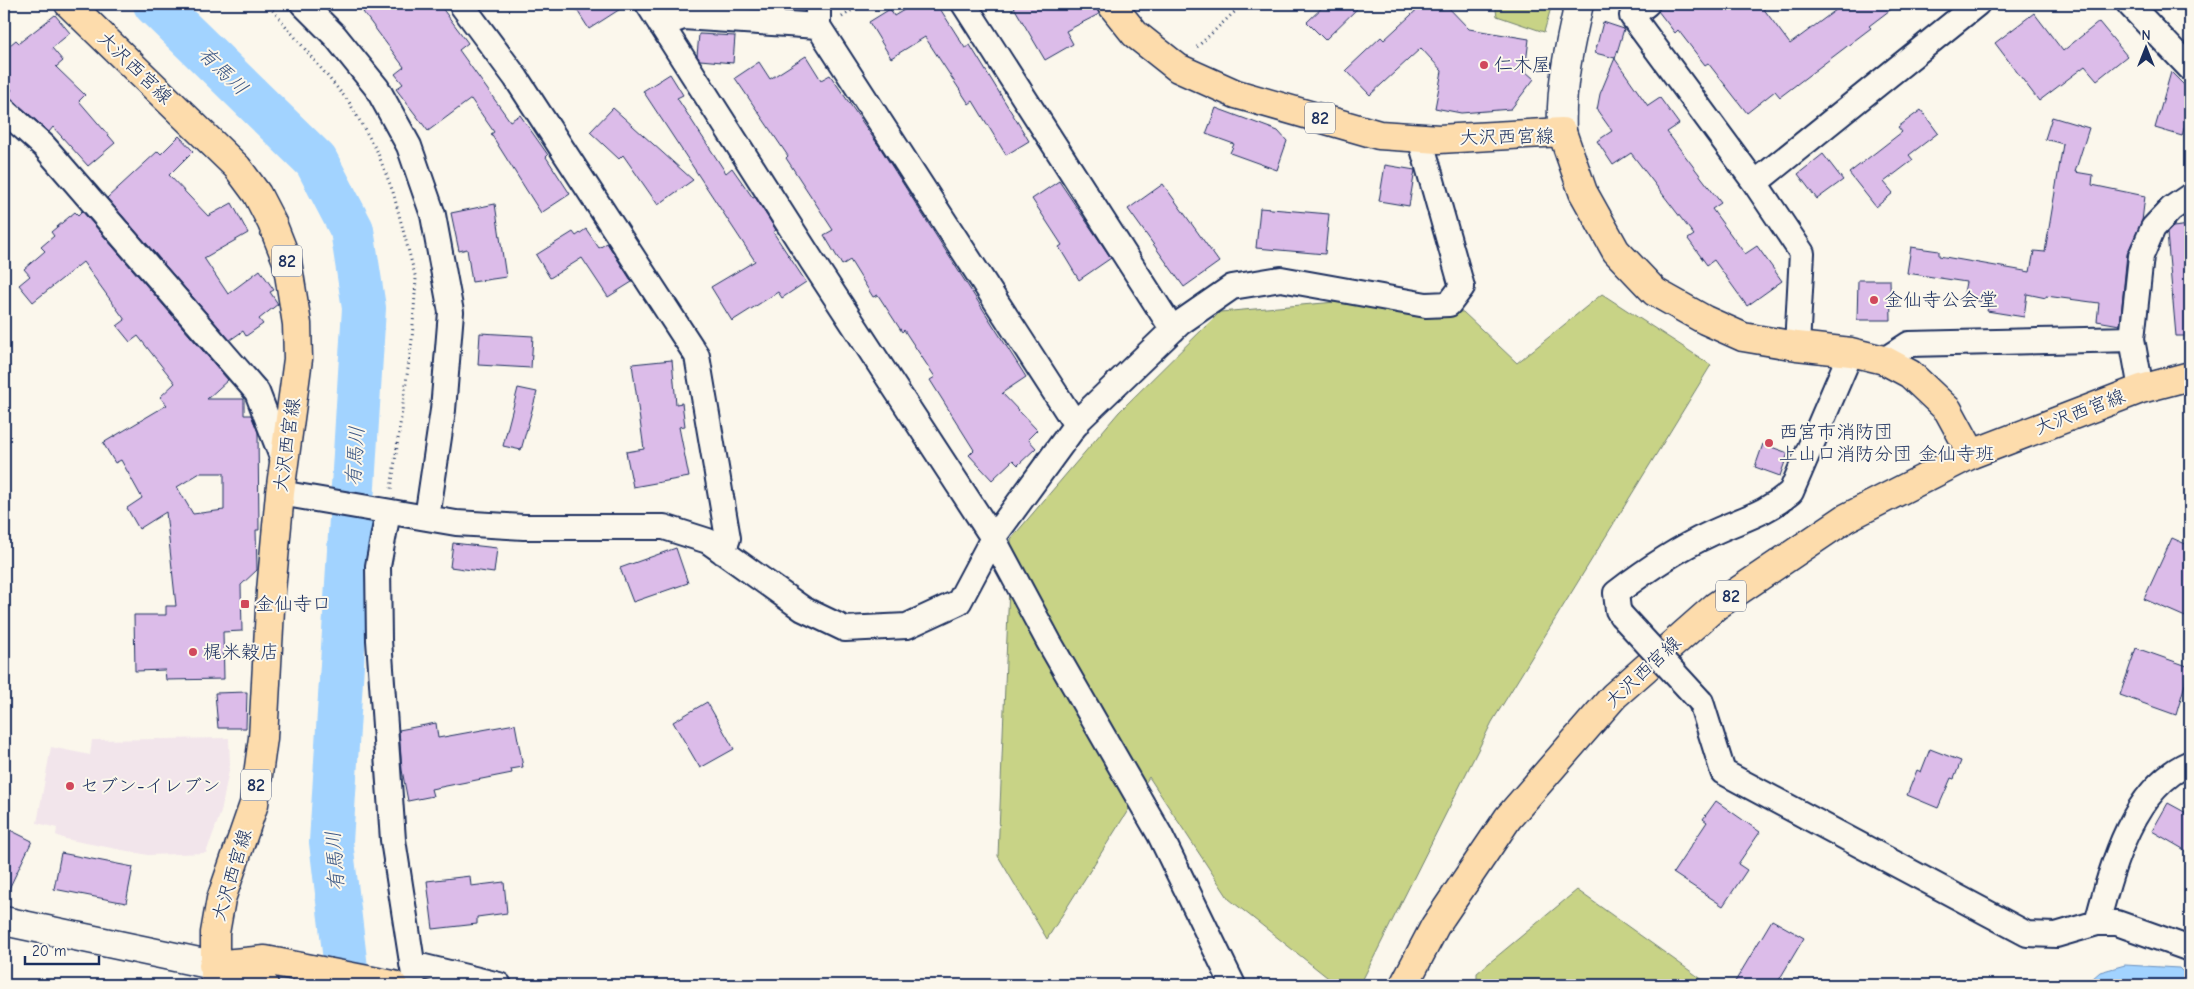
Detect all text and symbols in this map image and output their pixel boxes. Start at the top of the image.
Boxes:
north arrow [2122,22,2172,72]
street label: 大沢西宮線 [93,27,177,109]
text: N [2141,27,2151,44]
water label: 有馬川 [193,42,253,100]
place label: 仁木屋 [1494,54,1551,76]
marker: 仁木屋 [1478,59,1490,71]
road number: 82 [1305,102,1335,134]
street label: 大沢西宮線 [1459,125,1555,149]
road number: 82 [272,246,302,276]
place label: 金仙寺公会堂 [1884,289,1998,311]
marker: 金仙寺公会堂 [1868,294,1880,306]
street label: 大沢西宮線 [2032,385,2128,439]
street label: 大沢西宮線 [269,396,305,494]
place label: 西宮市消防団 上山口消防分団 金仙寺班 [1779,421,1994,465]
water label: 有馬川 [341,425,369,487]
marker: 西宮市消防団 上山口消防分団 金仙寺班 [1763,437,1775,449]
road number: 82 [1716,580,1746,612]
place label: 金仙寺口 [255,593,331,615]
marker: 金仙寺口 [239,598,251,610]
street label: 大沢西宮線 [1601,632,1685,712]
place label: 梶米穀店 [203,641,279,663]
marker: 梶米穀店 [187,646,199,658]
road number: 82 [241,770,271,800]
place label: セブン-イレブン [80,775,221,797]
marker: セブン-イレブン [64,780,76,792]
street label: 大沢西宮線 [208,826,256,924]
water label: 有馬川 [321,830,349,892]
scale bar [25,934,99,966]
text: 20 m [32,942,66,960]

